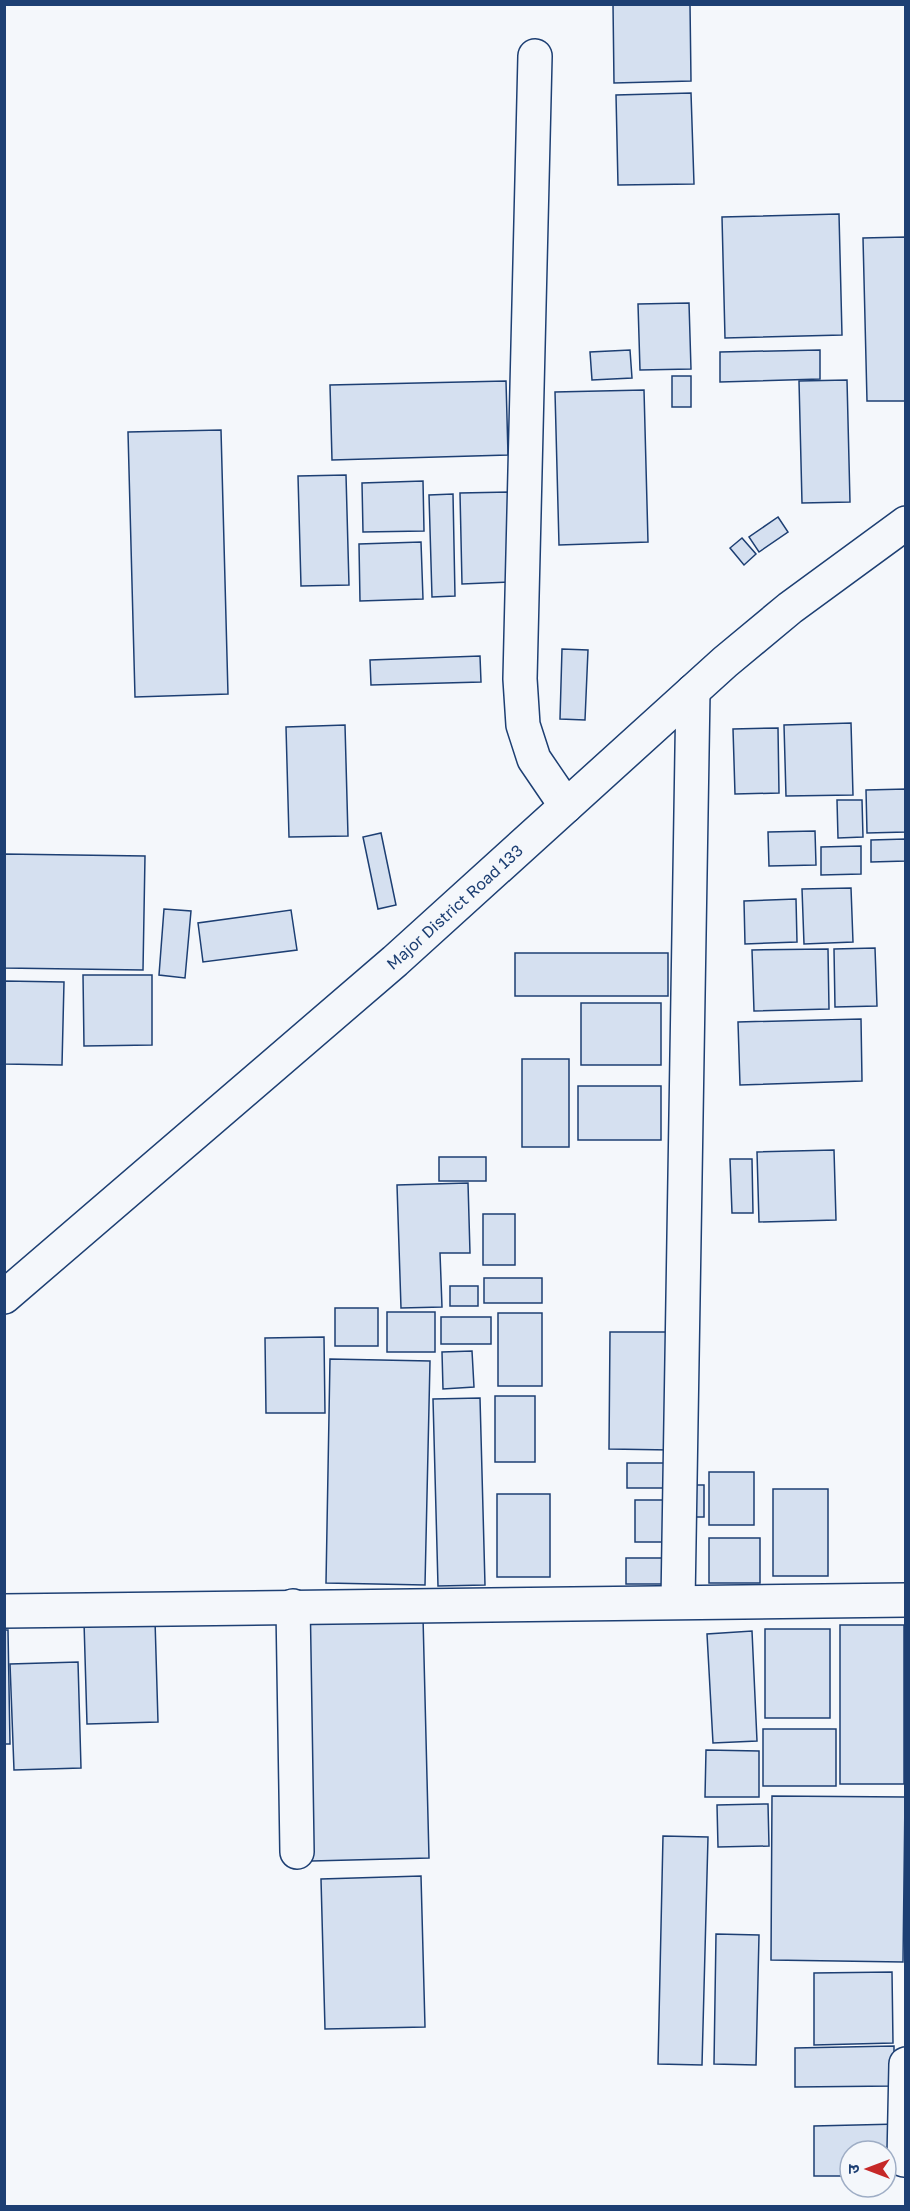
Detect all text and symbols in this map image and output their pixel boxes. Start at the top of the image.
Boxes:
street label: Major District Road 133 [382,840,527,974]
north arrow [838,2139,898,2199]
text: उ [843,2164,863,2174]

